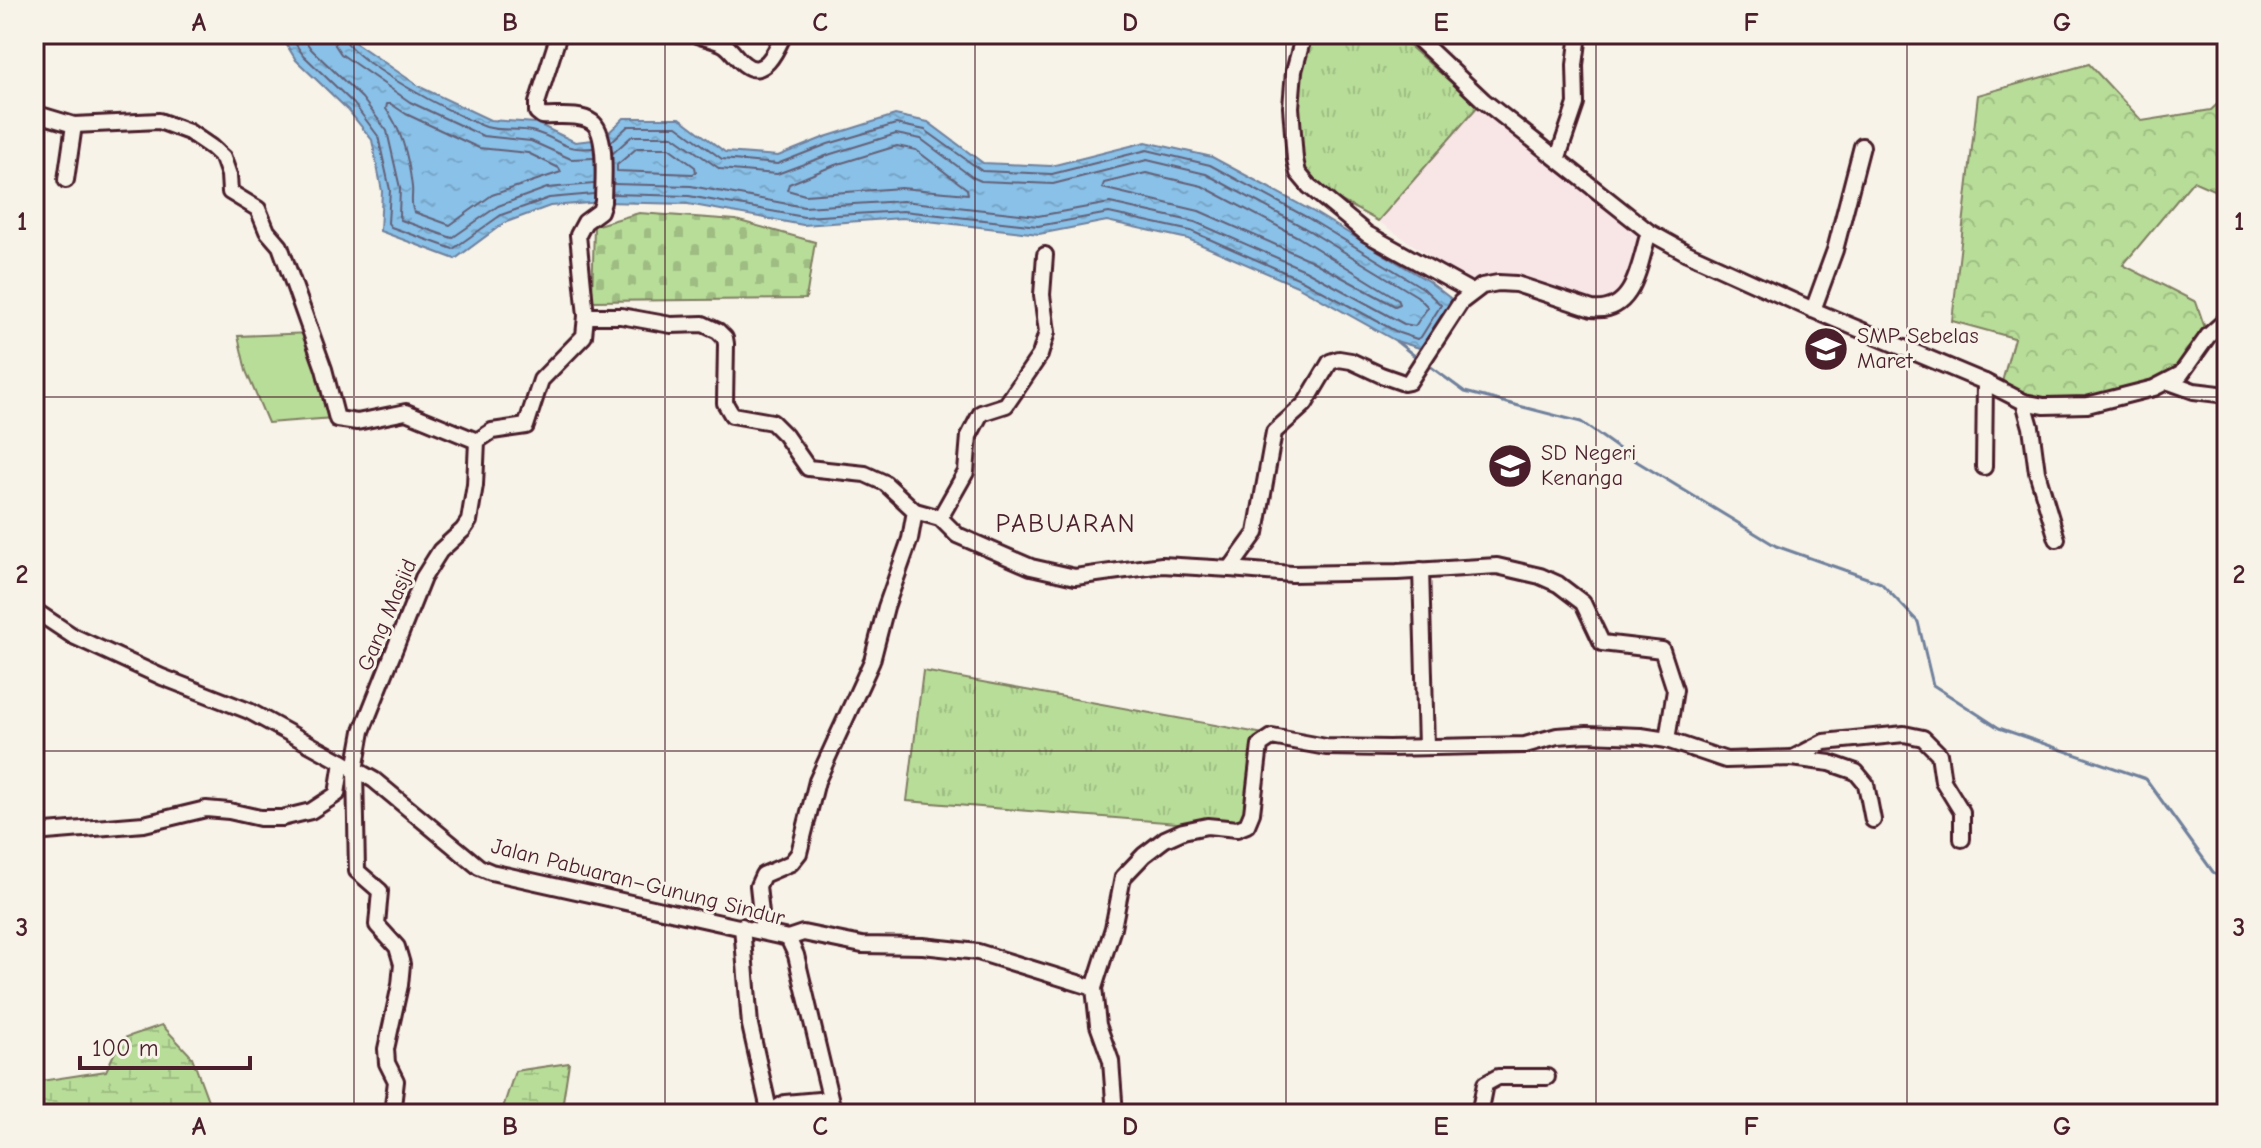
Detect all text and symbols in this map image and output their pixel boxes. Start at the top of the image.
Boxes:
text: A [192,8,207,38]
text: B [502,8,518,38]
text: C [812,8,828,38]
text: D [1122,8,1138,38]
text: E [1433,8,1449,38]
text: F [1743,8,1759,38]
text: G [2053,8,2071,38]
text: 1 [17,207,27,237]
text: 1 [2234,207,2244,237]
place label: SMP Sebelas Maret [1857,323,1979,374]
school or university icon: SMP Sebelas Maret [1802,325,1850,373]
place label: SD Negeri Kenanga [1541,440,1636,491]
school or university icon: SD Negeri Kenanga [1486,442,1534,490]
district label: PABUARAN [995,509,1137,539]
street label: Gang Masjid [352,555,422,675]
text: 2 [16,560,28,590]
text: 2 [2233,560,2245,590]
street label: Jalan Pabuaran–Gunung Sindur [488,833,788,931]
text: 3 [16,913,28,943]
text: 3 [2233,913,2245,943]
scale bar [80,1020,250,1070]
text: 100 m [92,1034,159,1062]
text: A [192,1112,207,1142]
text: B [502,1112,518,1142]
text: C [812,1112,828,1142]
text: D [1122,1112,1138,1142]
text: E [1433,1112,1449,1142]
text: F [1743,1112,1759,1142]
text: G [2053,1112,2071,1142]

